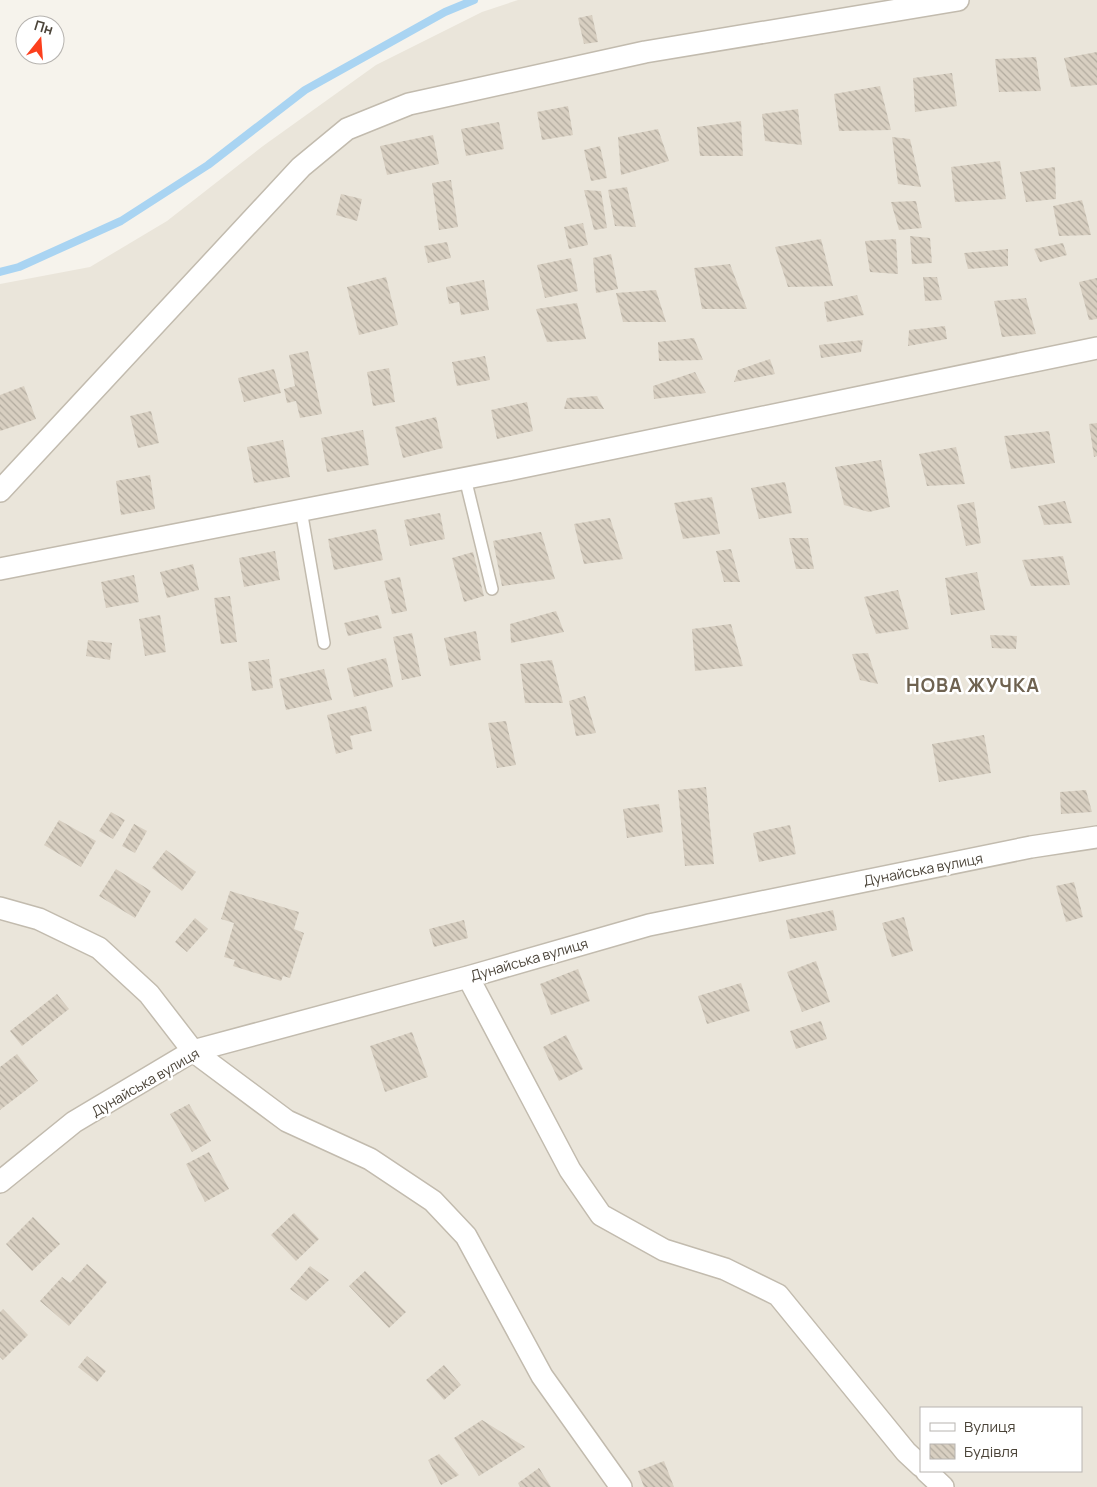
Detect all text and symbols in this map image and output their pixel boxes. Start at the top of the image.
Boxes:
north arrow [15,15,65,65]
text: Пн [32,15,56,39]
district label: НОВА ЖУЧКА [906,672,1040,698]
street label: Дунайська вулиця [862,848,984,890]
street label: Дунайська вулиця [468,933,590,985]
street label: Дунайська вулиця [88,1043,202,1121]
legend [920,1407,1082,1472]
text: Вулиця [964,1416,1016,1437]
text: Будівля [964,1441,1018,1462]

